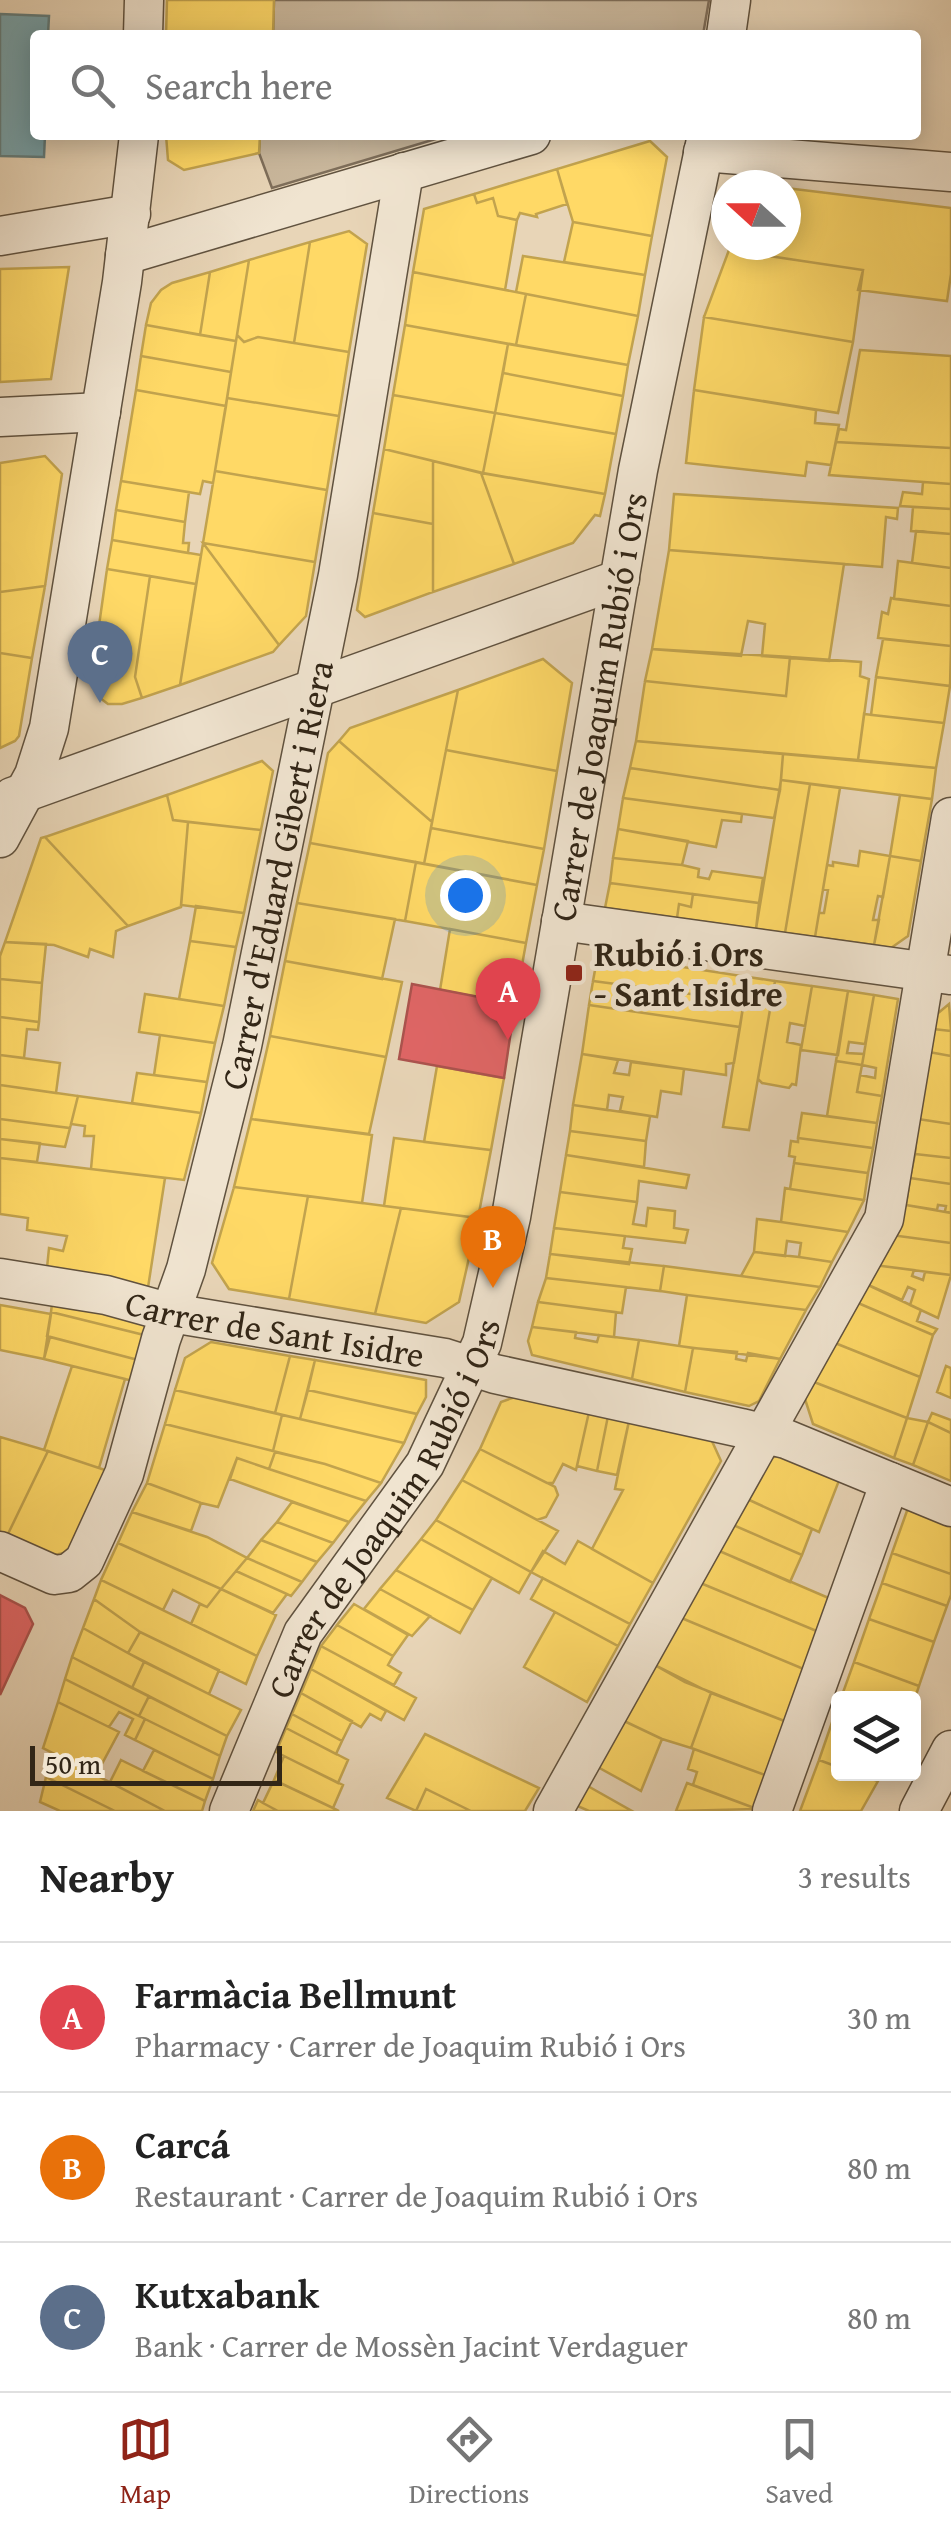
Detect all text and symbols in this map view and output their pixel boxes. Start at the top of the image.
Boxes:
search box [30,30,921,140]
text: Search here [145,57,333,113]
icon: search [65,58,120,113]
north arrow [711,170,801,260]
street label: Carrer de Joaquim Rubió i Ors [536,488,659,925]
pin: C [68,620,132,703]
street label: Carrer d'Eduard Gibert i Riera [207,655,346,1095]
your location [440,870,491,921]
place label: Rubió i Ors - Sant Isidre [594,928,783,1019]
pin: A [476,958,540,1040]
marker: Rubió i Ors - Sant Isidre [563,962,585,984]
pin: B [460,1206,526,1288]
street label: Carrer de Sant Isidre [120,1276,428,1380]
street label: Carrer de Joaquim Rubió i Ors [253,1314,512,1705]
map controls [831,1691,921,1781]
button: layers [831,1691,921,1781]
scale bar [30,1741,282,1786]
text: 50 m [45,1743,101,1784]
text: Nearby [40,1846,174,1907]
text: 3 results [798,1853,911,1900]
text: Farmàcia Bellmunt [135,1966,456,2022]
text: A [62,1994,83,2041]
text: 30 m [847,1994,911,2041]
text: Pharmacy · Carrer de Joaquim Rubió i Ors [135,2022,686,2069]
text: Carcá [135,2116,230,2172]
text: B [63,2144,82,2191]
text: 80 m [847,2144,911,2191]
text: Restaurant · Carrer de Joaquim Rubió i Ors [135,2172,698,2219]
text: Kutxabank [135,2266,319,2322]
text: C [63,2294,82,2341]
text: 80 m [847,2294,911,2341]
text: Bank · Carrer de Mossèn Jacint Verdaguer [135,2322,688,2369]
tab: Map [118,2412,173,2513]
tab: Directions [409,2412,529,2513]
tab: Saved [765,2412,833,2513]

